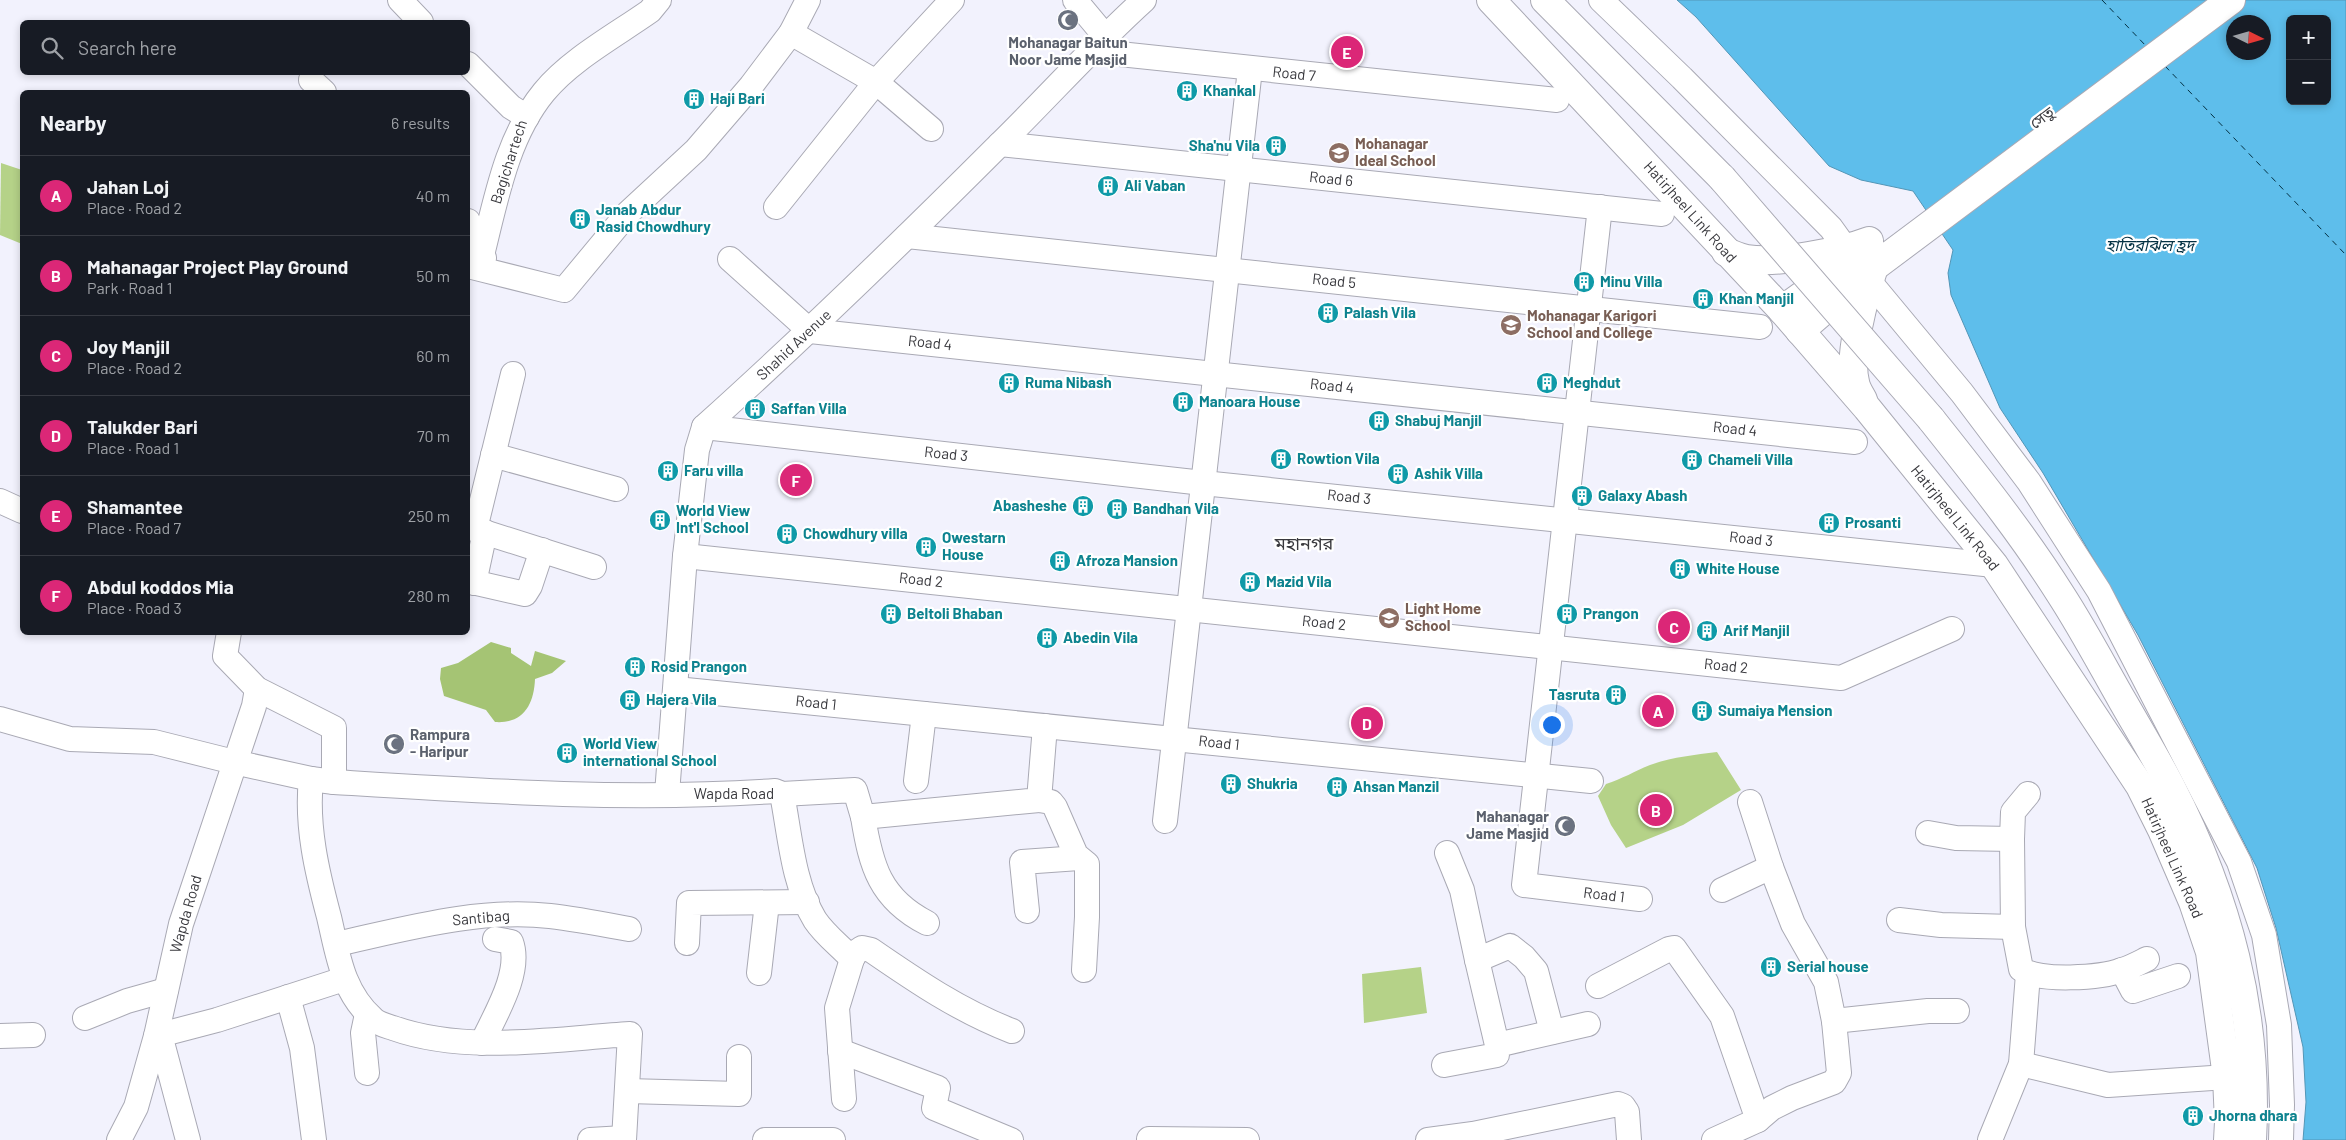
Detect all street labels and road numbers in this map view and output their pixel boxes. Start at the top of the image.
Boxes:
street label: Road 7 [1272,62,1317,84]
street label: সেতু [2026,102,2058,133]
street label: Bagichartech [486,117,530,206]
street label: Hatirjheel Link Road [1640,157,1741,266]
street label: Road 6 [1308,167,1354,189]
street label: Road 5 [1311,269,1357,291]
street label: Shahid Avenue [752,305,834,383]
street label: Road 4 [907,331,953,353]
street label: Road 4 [1309,374,1355,396]
street label: Road 4 [1712,417,1758,439]
street label: Road 3 [923,442,969,464]
street label: Hatirjheel Link Road [1908,461,2004,574]
street label: Road 3 [1326,485,1372,507]
street label: Road 3 [1728,527,1774,549]
street label: Road 2 [898,568,944,590]
street label: Road 2 [1301,611,1347,633]
street label: Road 2 [1703,654,1749,676]
street label: Road 1 [795,691,838,713]
street label: Road 1 [1198,731,1241,753]
street label: Wapda Road [694,784,774,802]
street label: Hatirjheel Link Road [2138,794,2208,921]
street label: Wapda Road [165,873,205,955]
street label: Road 1 [1582,883,1626,905]
street label: Santibag [451,906,510,928]

